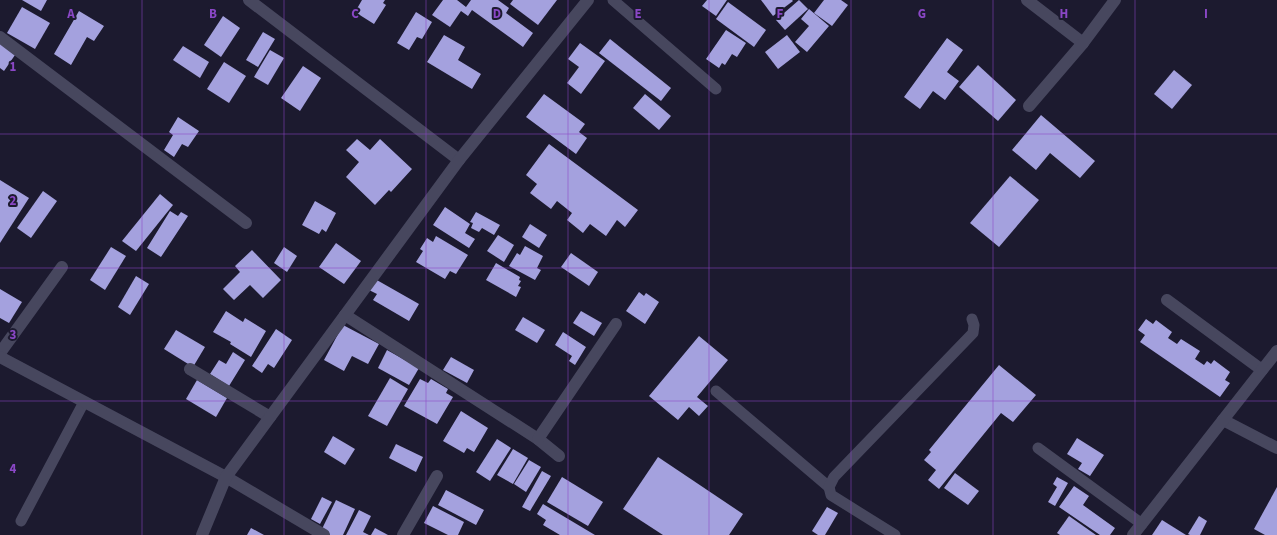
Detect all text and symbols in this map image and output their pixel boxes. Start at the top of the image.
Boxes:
text: A [66,5,75,23]
text: B [209,5,217,23]
text: C [351,5,359,23]
text: D [493,5,501,23]
text: E [634,5,642,23]
text: F [777,5,784,23]
text: G [918,5,926,23]
text: H [1060,5,1068,23]
text: I [1204,5,1208,23]
text: 1 [10,58,17,76]
text: 2 [10,192,17,210]
text: 3 [10,326,17,344]
text: 4 [10,460,17,478]

